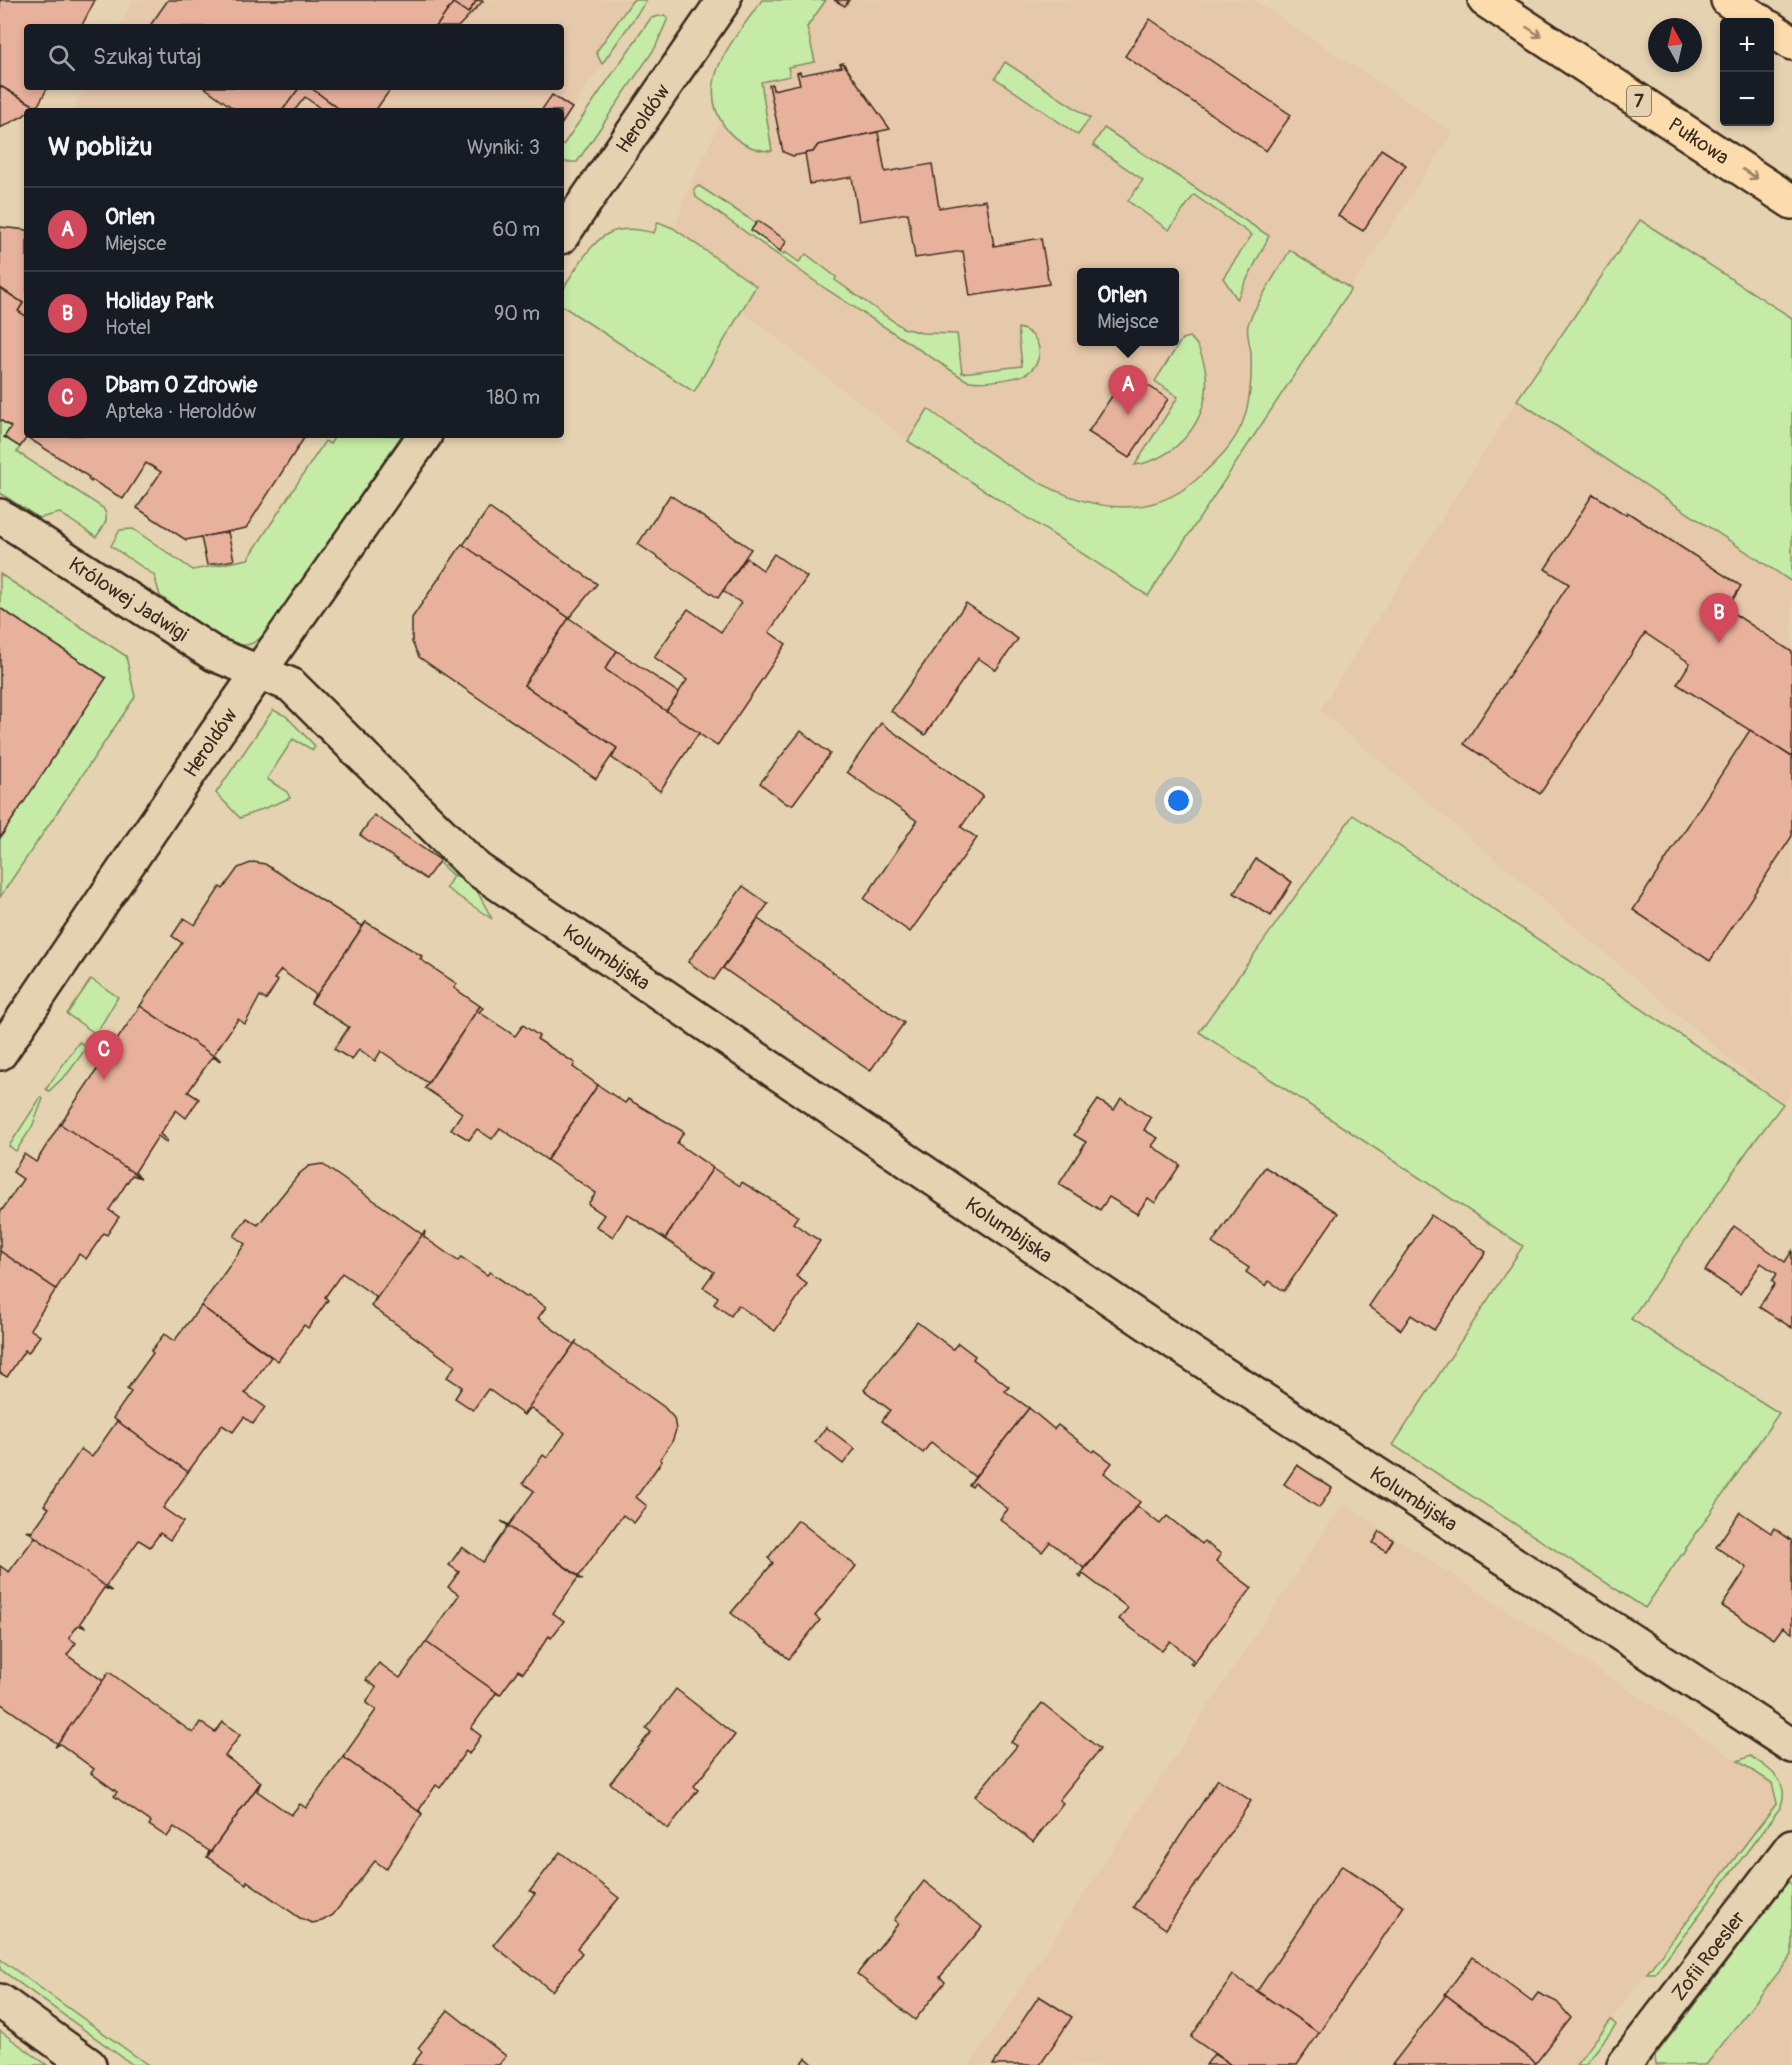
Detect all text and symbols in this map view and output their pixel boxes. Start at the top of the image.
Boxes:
north arrow [1648,18,1702,72]
map controls [1720,18,1774,126]
button: + [1720,18,1774,72]
search box [24,24,564,90]
one-way arrow [1525,26,1542,38]
icon: search [45,41,78,74]
text: Szukaj tutaj [93,43,202,71]
button: − [1720,72,1774,126]
street label: Heroldów [611,79,676,158]
road number: 7 [1627,86,1651,116]
street label: Pułkowa [1663,112,1734,170]
text: W pobliżu [48,131,152,163]
text: Wyniki: 3 [467,135,540,160]
one-way arrow [1741,168,1757,180]
text: Orlen [105,203,155,231]
text: A [61,217,74,242]
text: 60 m [493,217,540,242]
text: Miejsce [105,231,166,256]
popup [1077,268,1179,346]
text: Orlen [1097,281,1147,309]
text: Holiday Park [105,287,214,315]
text: B [62,301,73,326]
text: 90 m [494,301,540,326]
text: Miejsce [1097,309,1159,334]
text: Hotel [105,315,151,340]
pin: A [1108,366,1148,415]
text: Dbam O Zdrowie [105,371,257,399]
text: C [61,385,74,410]
text: 180 m [486,385,540,410]
text: Apteka · Heroldów [105,399,256,424]
street label: Królowej Jadwigi [64,552,193,647]
pin: B [1700,594,1738,643]
street label: Heroldów [178,703,243,782]
your location [1164,786,1193,815]
street label: Kolumbijska [558,919,655,996]
pin: C [84,1030,124,1080]
street label: Kolumbijska [960,1192,1057,1268]
street label: Kolumbijska [1365,1461,1462,1537]
street label: Zofii Roesler [1666,1906,1751,2006]

